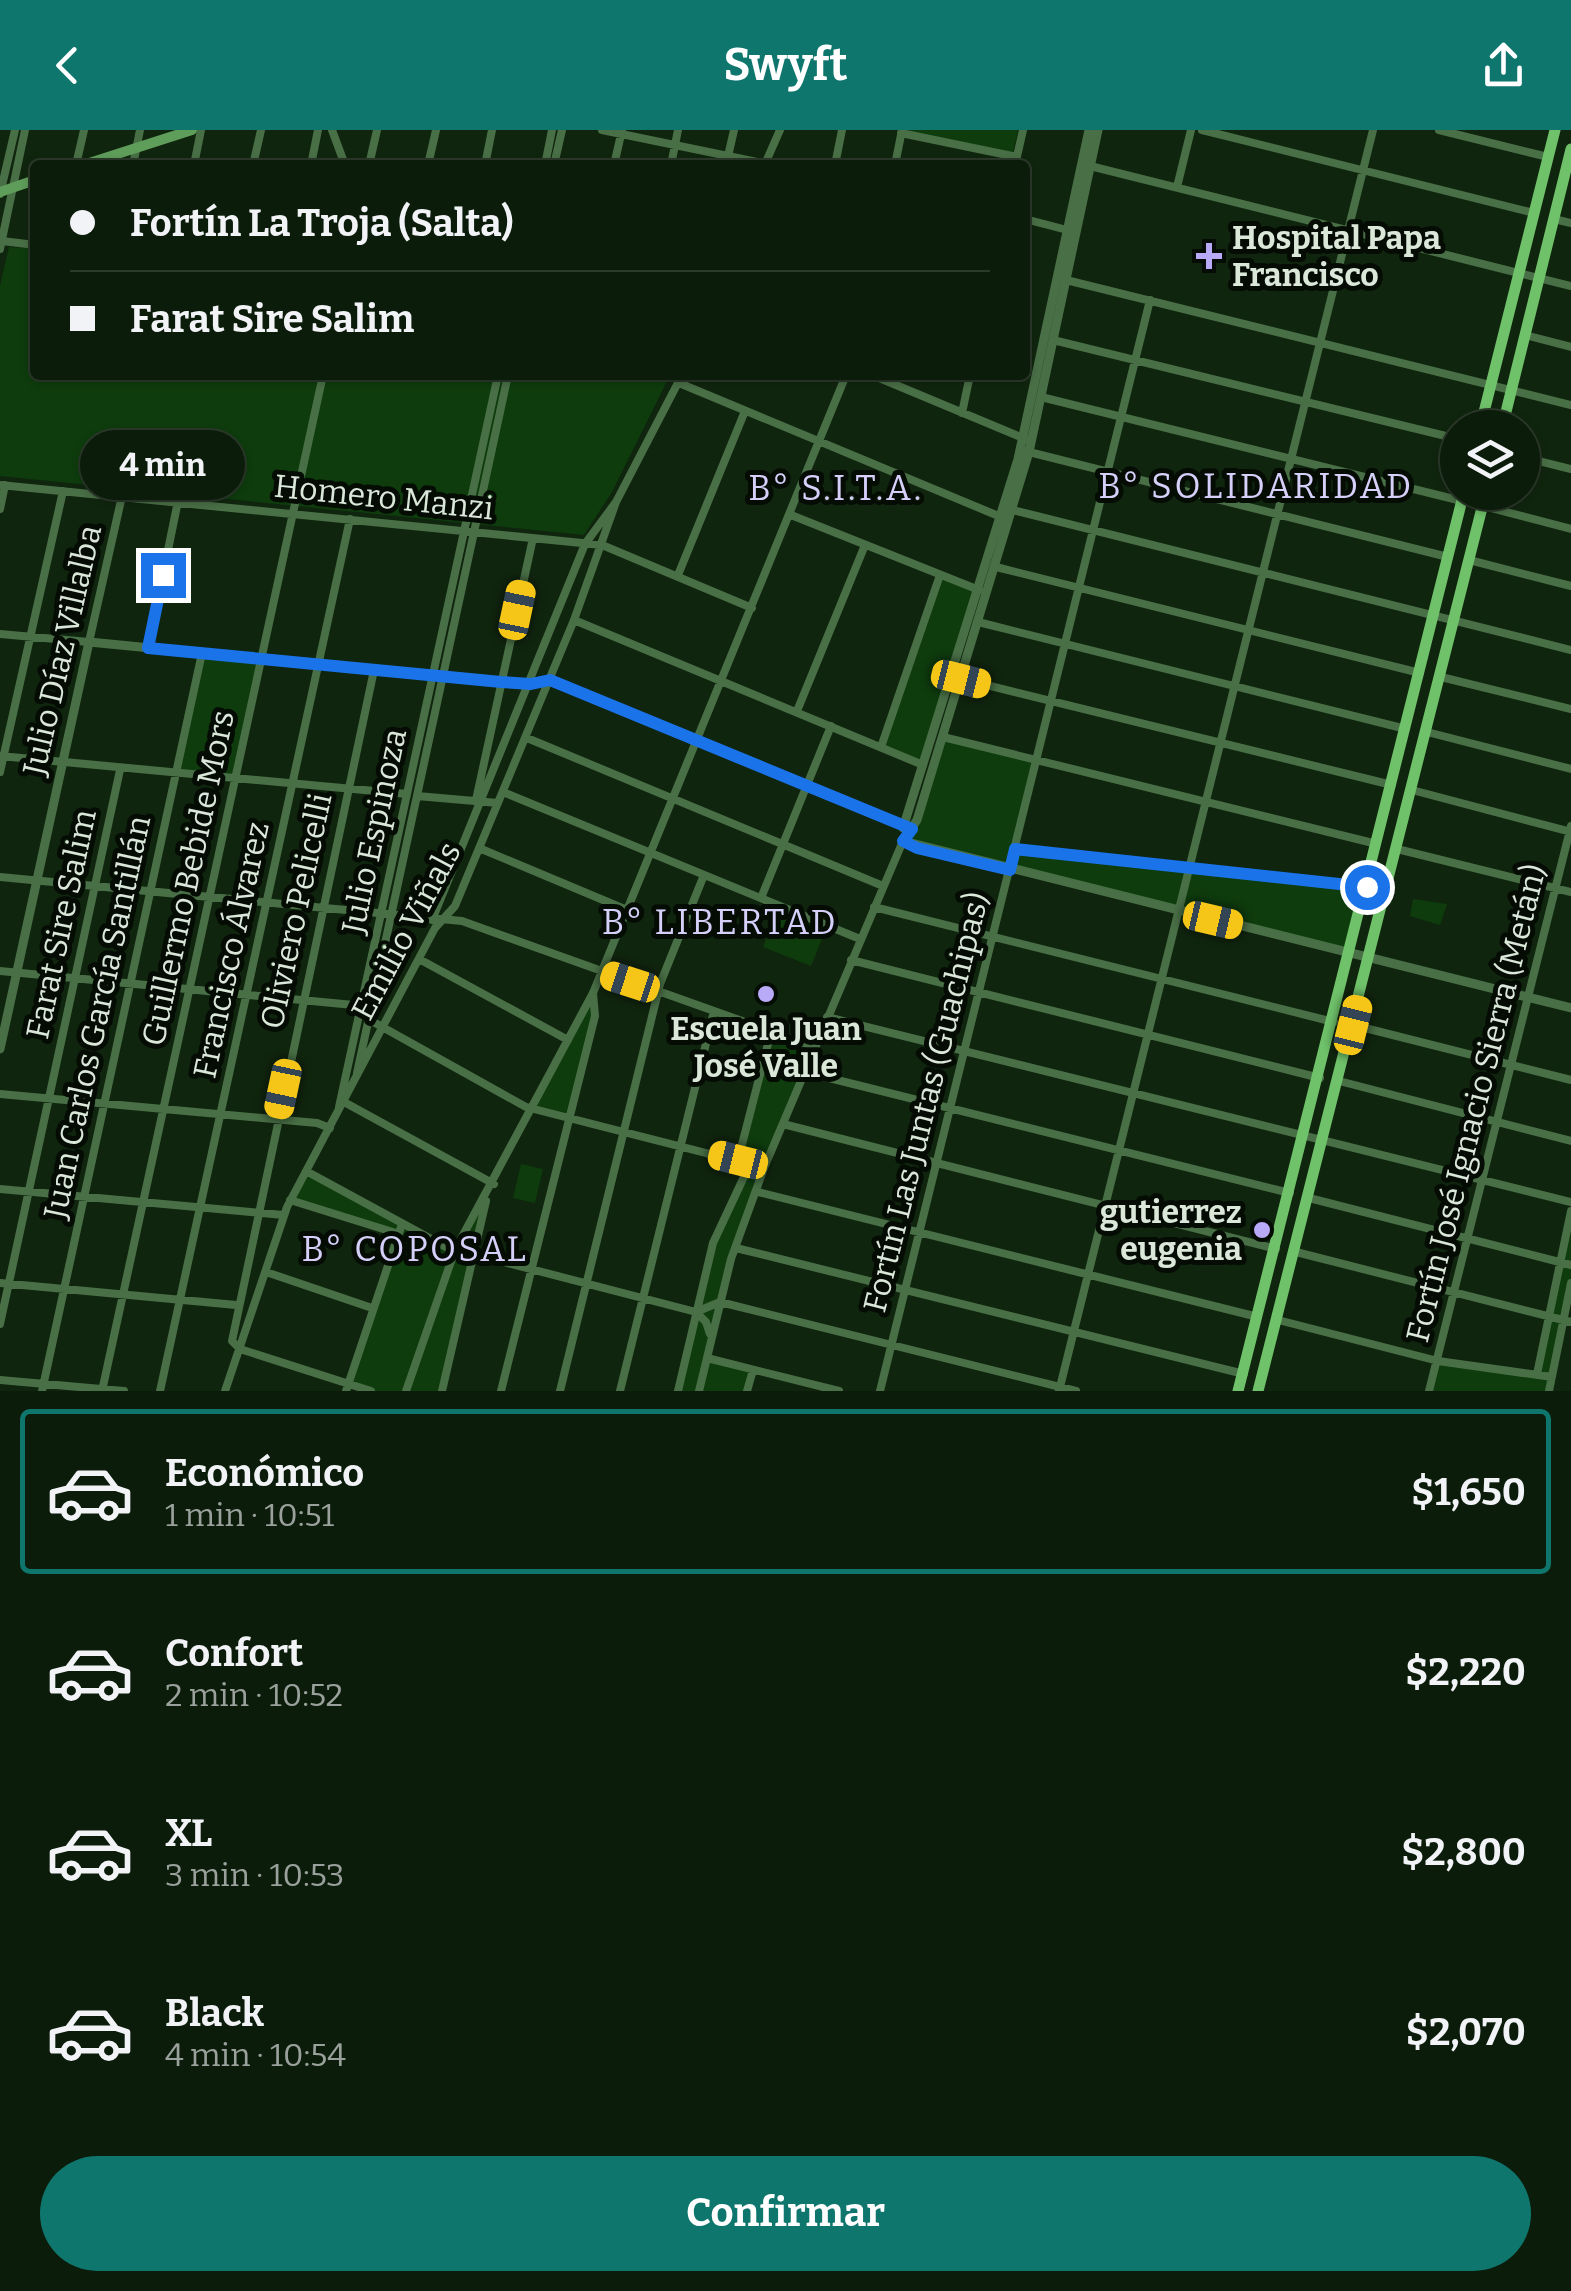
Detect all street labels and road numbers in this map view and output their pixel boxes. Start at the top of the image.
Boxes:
street label: Homero Manzi [272,467,496,527]
street label: Julio Díaz Villalba [15,521,109,780]
street label: Guillermo Bebide Mors [134,707,242,1049]
street label: Julio Espinoza [334,725,414,938]
street label: Oliviero Pelicelli [252,790,340,1032]
street label: Farat Sire Salim [18,806,104,1042]
street label: Juan Carlos García Santillán [36,812,158,1223]
street label: Francisco Álvarez [185,819,277,1081]
street label: Emilio Viñals [343,836,469,1026]
street label: Fortín José Ignacio Sierra (Metán) [1398,860,1554,1346]
street label: Fortín Las Juntas (Guachipas) [855,888,997,1316]

